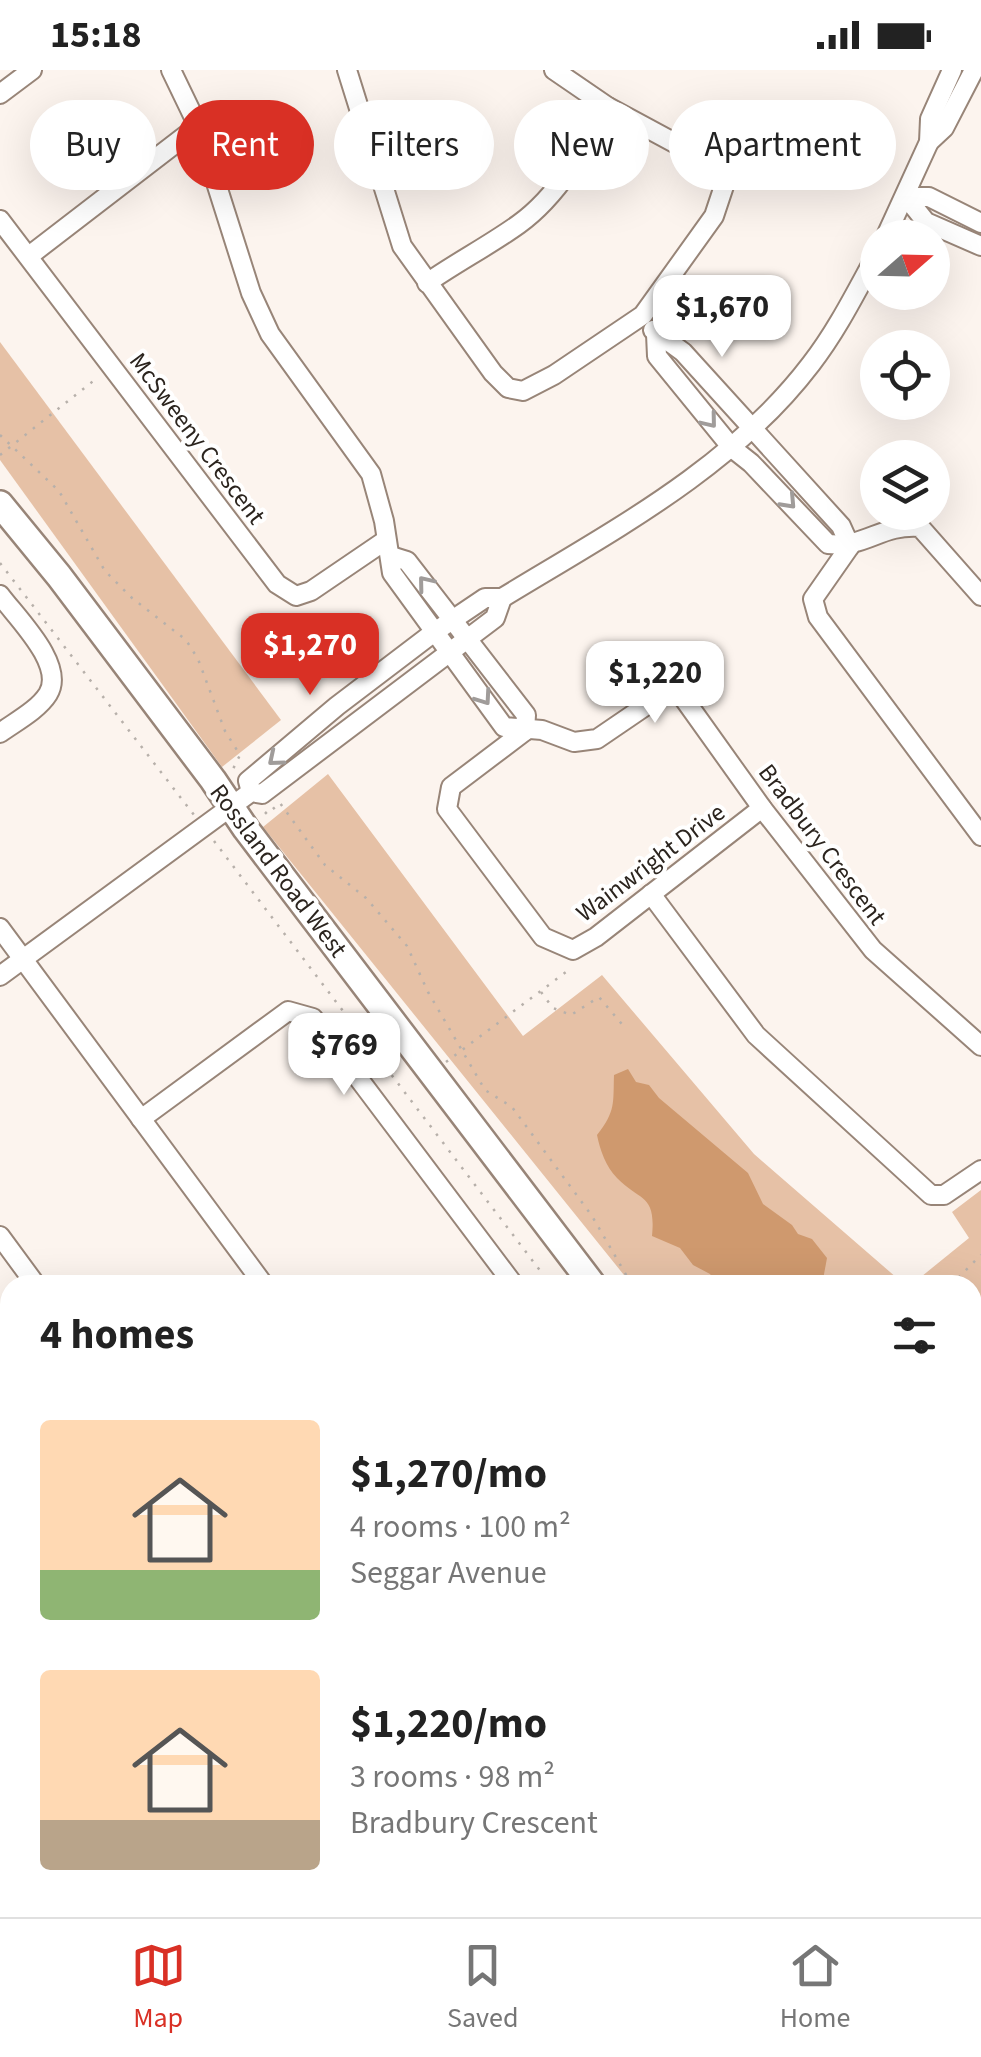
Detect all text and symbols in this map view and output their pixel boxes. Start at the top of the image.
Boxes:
text: 15:18 [50,8,142,62]
chip: Buy [30,100,156,190]
chip: Rent [176,100,314,190]
chip: Filters [334,100,494,190]
chip: New [514,100,649,190]
chip: Apartment [669,100,896,190]
north arrow [860,220,950,310]
map controls [860,220,950,530]
pin: $1,670 [641,275,803,360]
text: $1,670 [675,284,769,330]
button: locate [860,330,950,420]
street label: McSweeny Crescent [121,345,274,533]
one-way arrow [698,409,716,427]
button: layers [860,440,950,530]
one-way arrow [777,491,795,509]
one-way arrow [419,577,437,595]
pin: $1,270 [229,613,391,698]
text: $1,270 [263,622,357,668]
pin: $1,220 [574,641,736,726]
text: $1,220 [608,650,702,696]
one-way arrow [472,686,490,705]
one-way arrow [268,747,286,765]
street label: Bradbury Crescent [750,756,895,933]
street label: Rossland Road West [201,776,356,965]
street label: Wainwright Drive [569,795,733,931]
pin: $769 [285,1013,403,1098]
text: $769 [310,1022,378,1068]
text: 4 homes [40,1305,194,1365]
icon: filters [887,1308,942,1363]
text: $1,270/mo [350,1444,547,1504]
icon: home [120,1460,240,1580]
text: 4 rooms · 100 m² [350,1504,571,1550]
text: Seggar Avenue [350,1550,547,1596]
text: $1,220/mo [350,1694,547,1754]
icon: home [120,1710,240,1830]
text: 3 rooms · 98 m² [350,1754,555,1800]
text: Bradbury Crescent [350,1800,598,1846]
tab: Map [131,1938,186,2038]
tab: Saved [447,1938,518,2038]
tab: Home [780,1938,850,2038]

